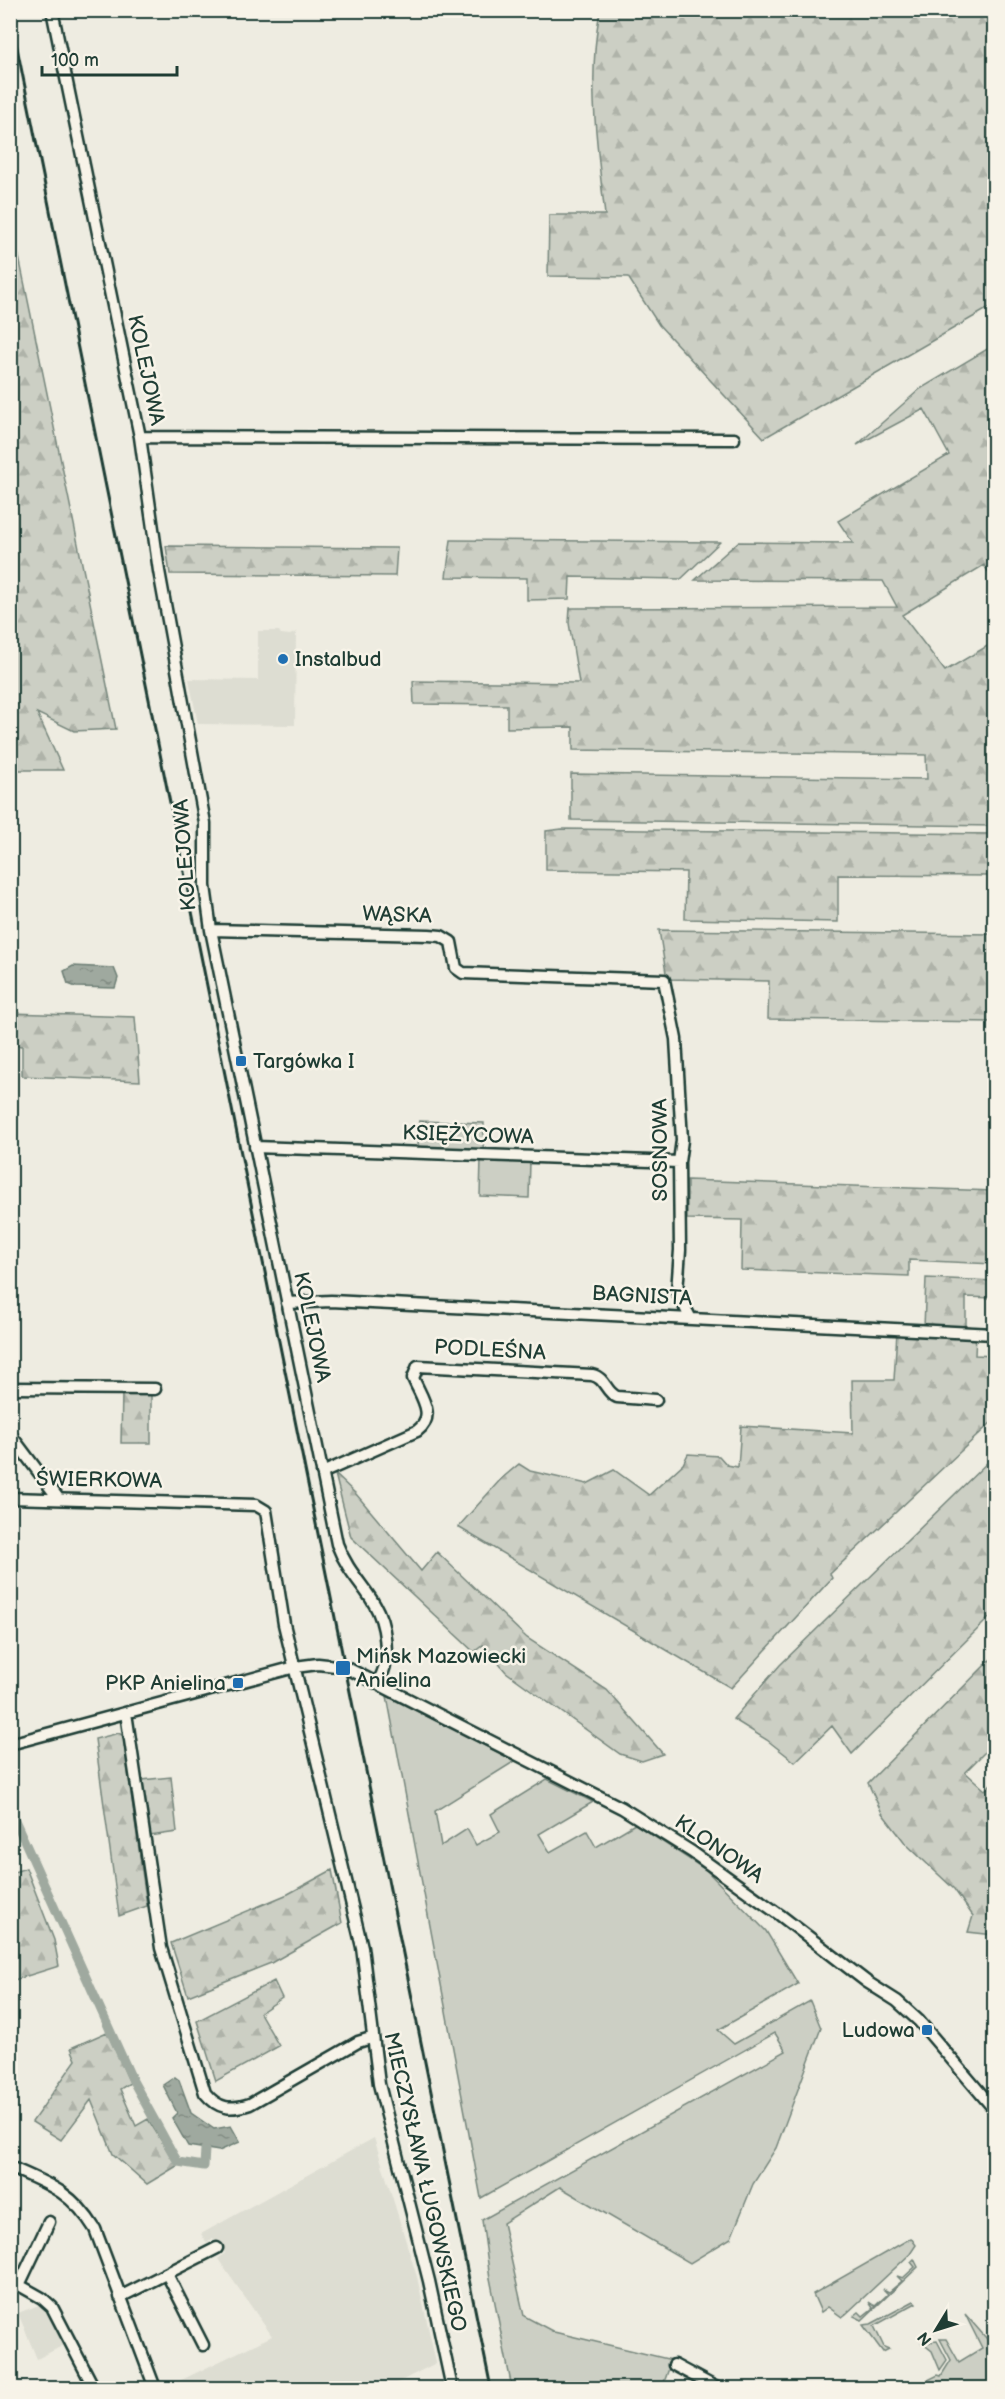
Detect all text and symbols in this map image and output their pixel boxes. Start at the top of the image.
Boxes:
scale bar [42,39,177,77]
text: 100 m [51,50,99,71]
street label: KOLEJOWA [122,313,170,428]
place label: Instalbud [295,647,381,672]
marker: Instalbud [276,652,290,666]
street label: KOLEJOWA [169,798,201,912]
street label: WĄSKA [362,901,432,929]
place label: Targówka I [253,1049,355,1074]
marker: Targówka I [234,1054,248,1068]
street label: SOSNOWA [648,1098,673,1201]
street label: KSIĘŻYCOWA [402,1120,534,1150]
street label: KOLEJOWA [288,1270,336,1385]
street label: BAGNISTA [591,1281,693,1311]
street label: PODLEŚNA [434,1335,547,1365]
street label: ŚWIERKOWA [36,1466,162,1494]
place label: Mińsk Mazowiecki Anielina [356,1644,526,1693]
marker: Mińsk Mazowiecki Anielina [334,1659,352,1677]
place label: PKP Anielina [105,1671,226,1696]
marker: PKP Anielina [231,1676,245,1690]
street label: KLONOWA [670,1809,768,1889]
place label: Ludowa [842,2018,915,2043]
marker: Ludowa [920,2023,934,2037]
street label: MIECZYSŁAWA ŁUGOWSKIEGO [378,2030,472,2334]
north arrow [906,2300,966,2360]
text: N [914,2328,937,2349]

